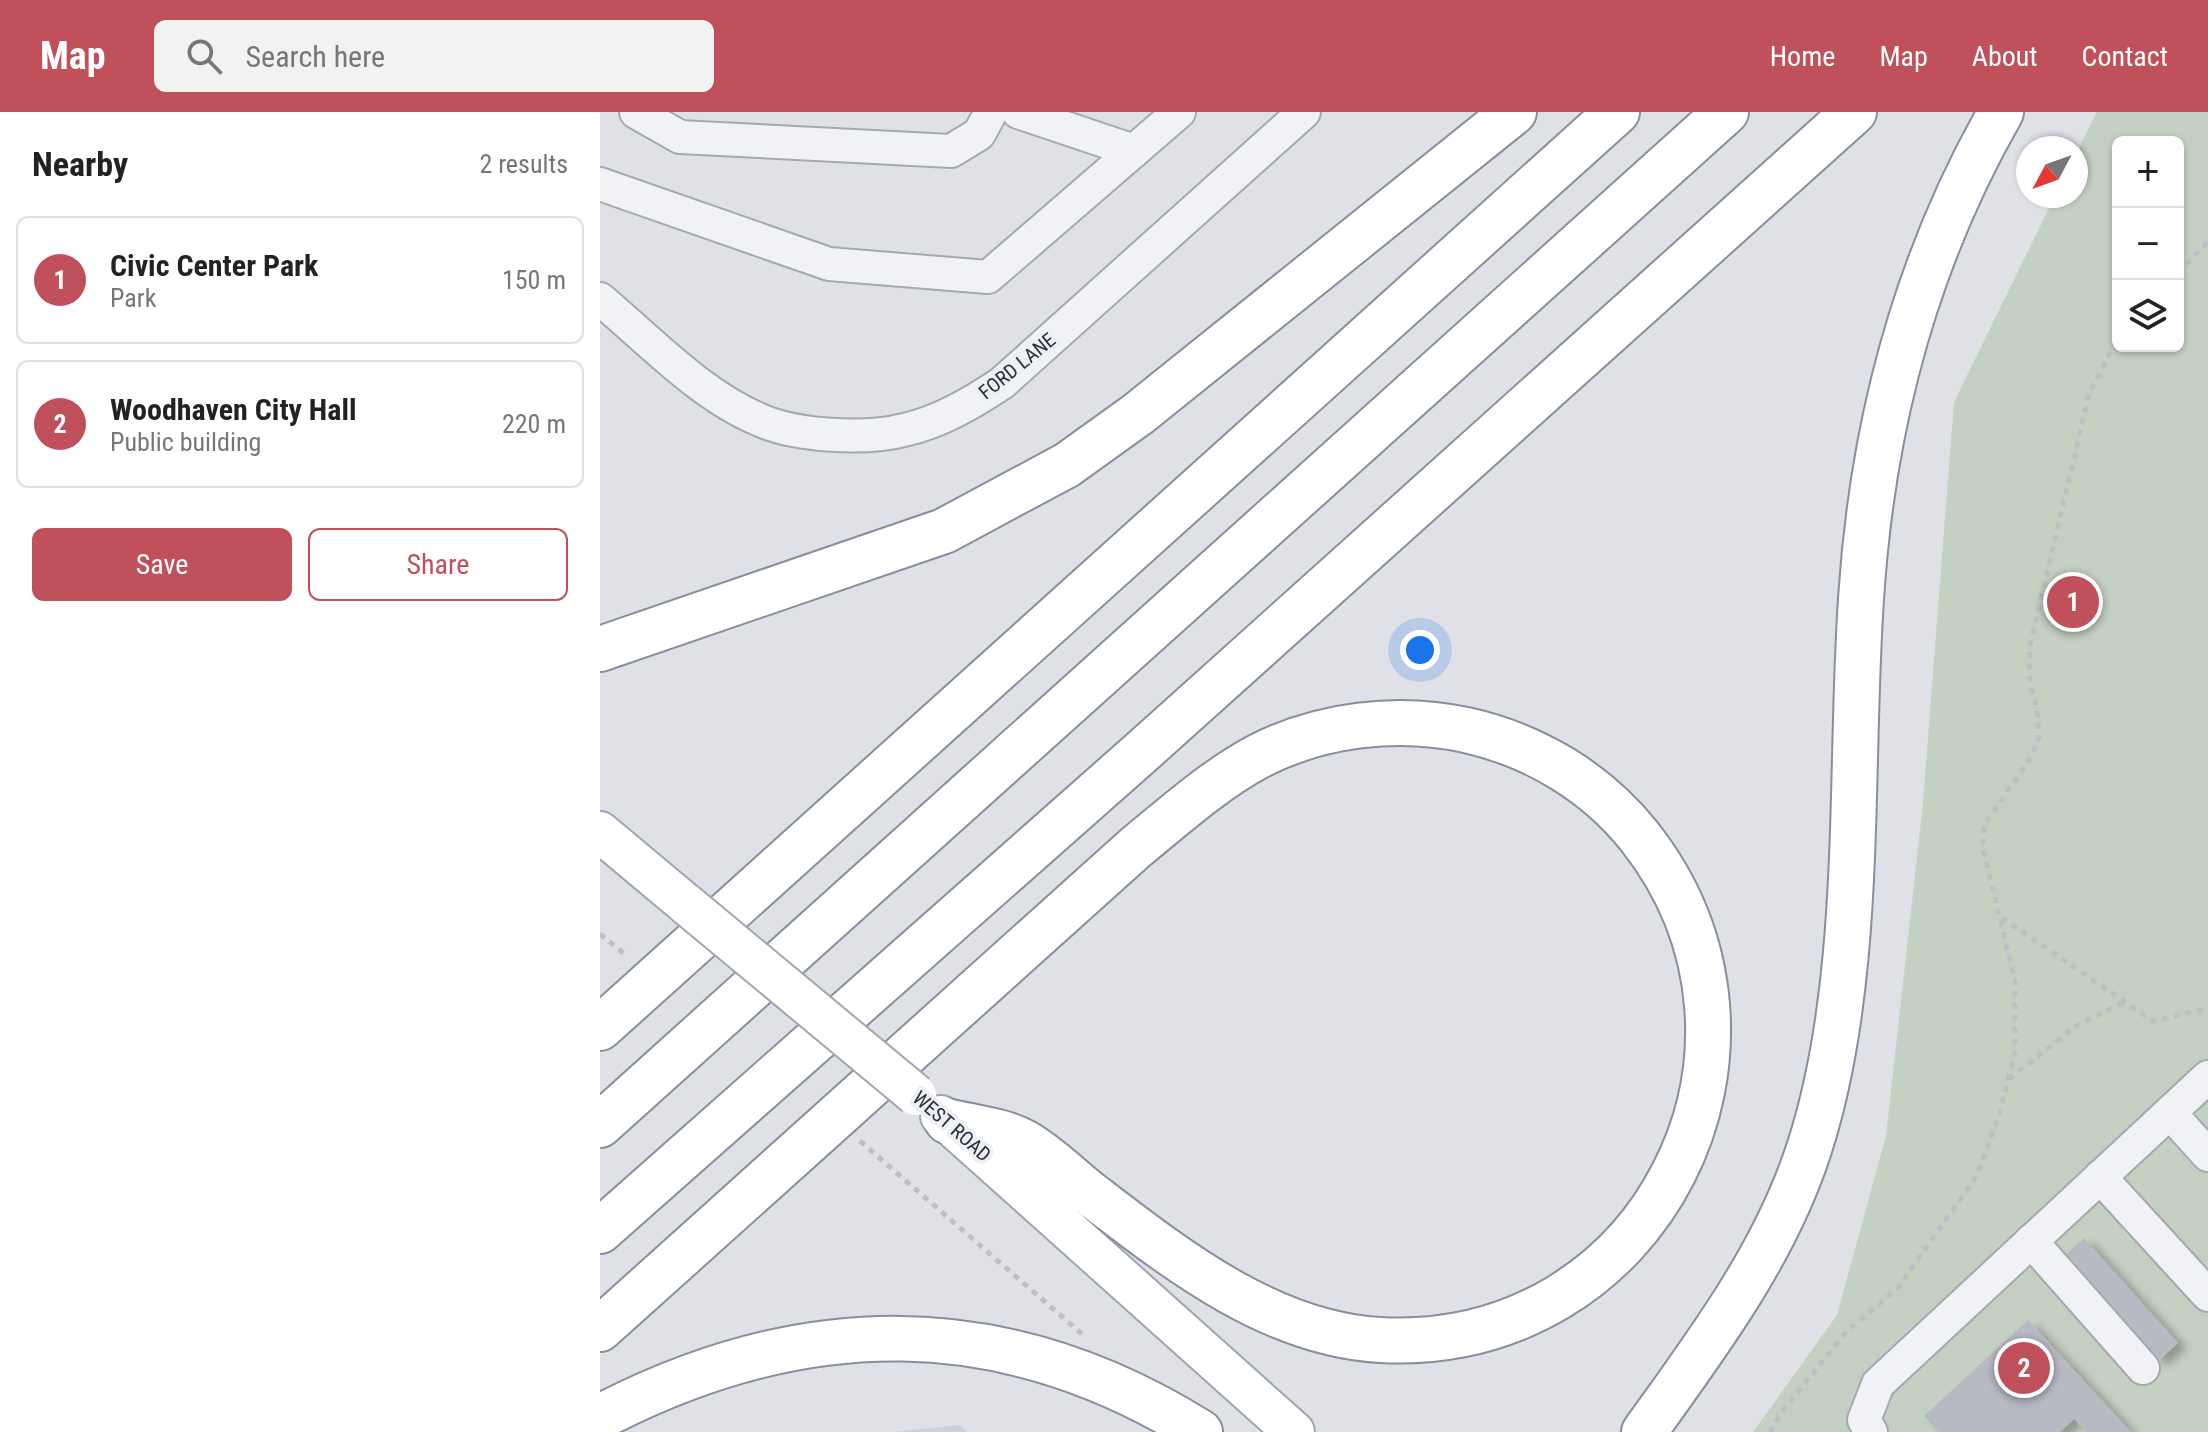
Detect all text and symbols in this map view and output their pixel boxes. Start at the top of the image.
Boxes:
search box [154,20,714,92]
text: Map [40,34,106,78]
icon: search [182,34,226,78]
text: Search here [246,39,385,74]
text: Home [1770,40,1835,73]
text: Map [1879,40,1928,73]
text: About [1972,40,2038,73]
text: Contact [2082,40,2168,73]
north arrow [2016,136,2088,208]
map controls [2112,136,2184,352]
button: + [2112,136,2184,208]
text: Nearby [32,144,128,184]
text: 2 results [479,149,568,179]
button: − [2112,208,2184,280]
text: Civic Center Park [110,248,318,283]
text: 1 [53,265,67,295]
text: 150 m [502,265,566,295]
button: layers [2112,280,2184,352]
text: Park [110,283,156,313]
street label: FORD LANE [974,328,1060,404]
text: Woodhaven City Hall [110,392,357,427]
text: 2 [53,409,67,439]
text: 220 m [502,409,566,439]
text: Public building [110,427,261,457]
button: Save [32,528,292,601]
button: Share [308,528,568,601]
pin: 1 [2047,572,2099,632]
your location [1400,630,1440,670]
street label: WEST ROAD [908,1086,996,1166]
pin: 2 [1998,1338,2050,1398]

